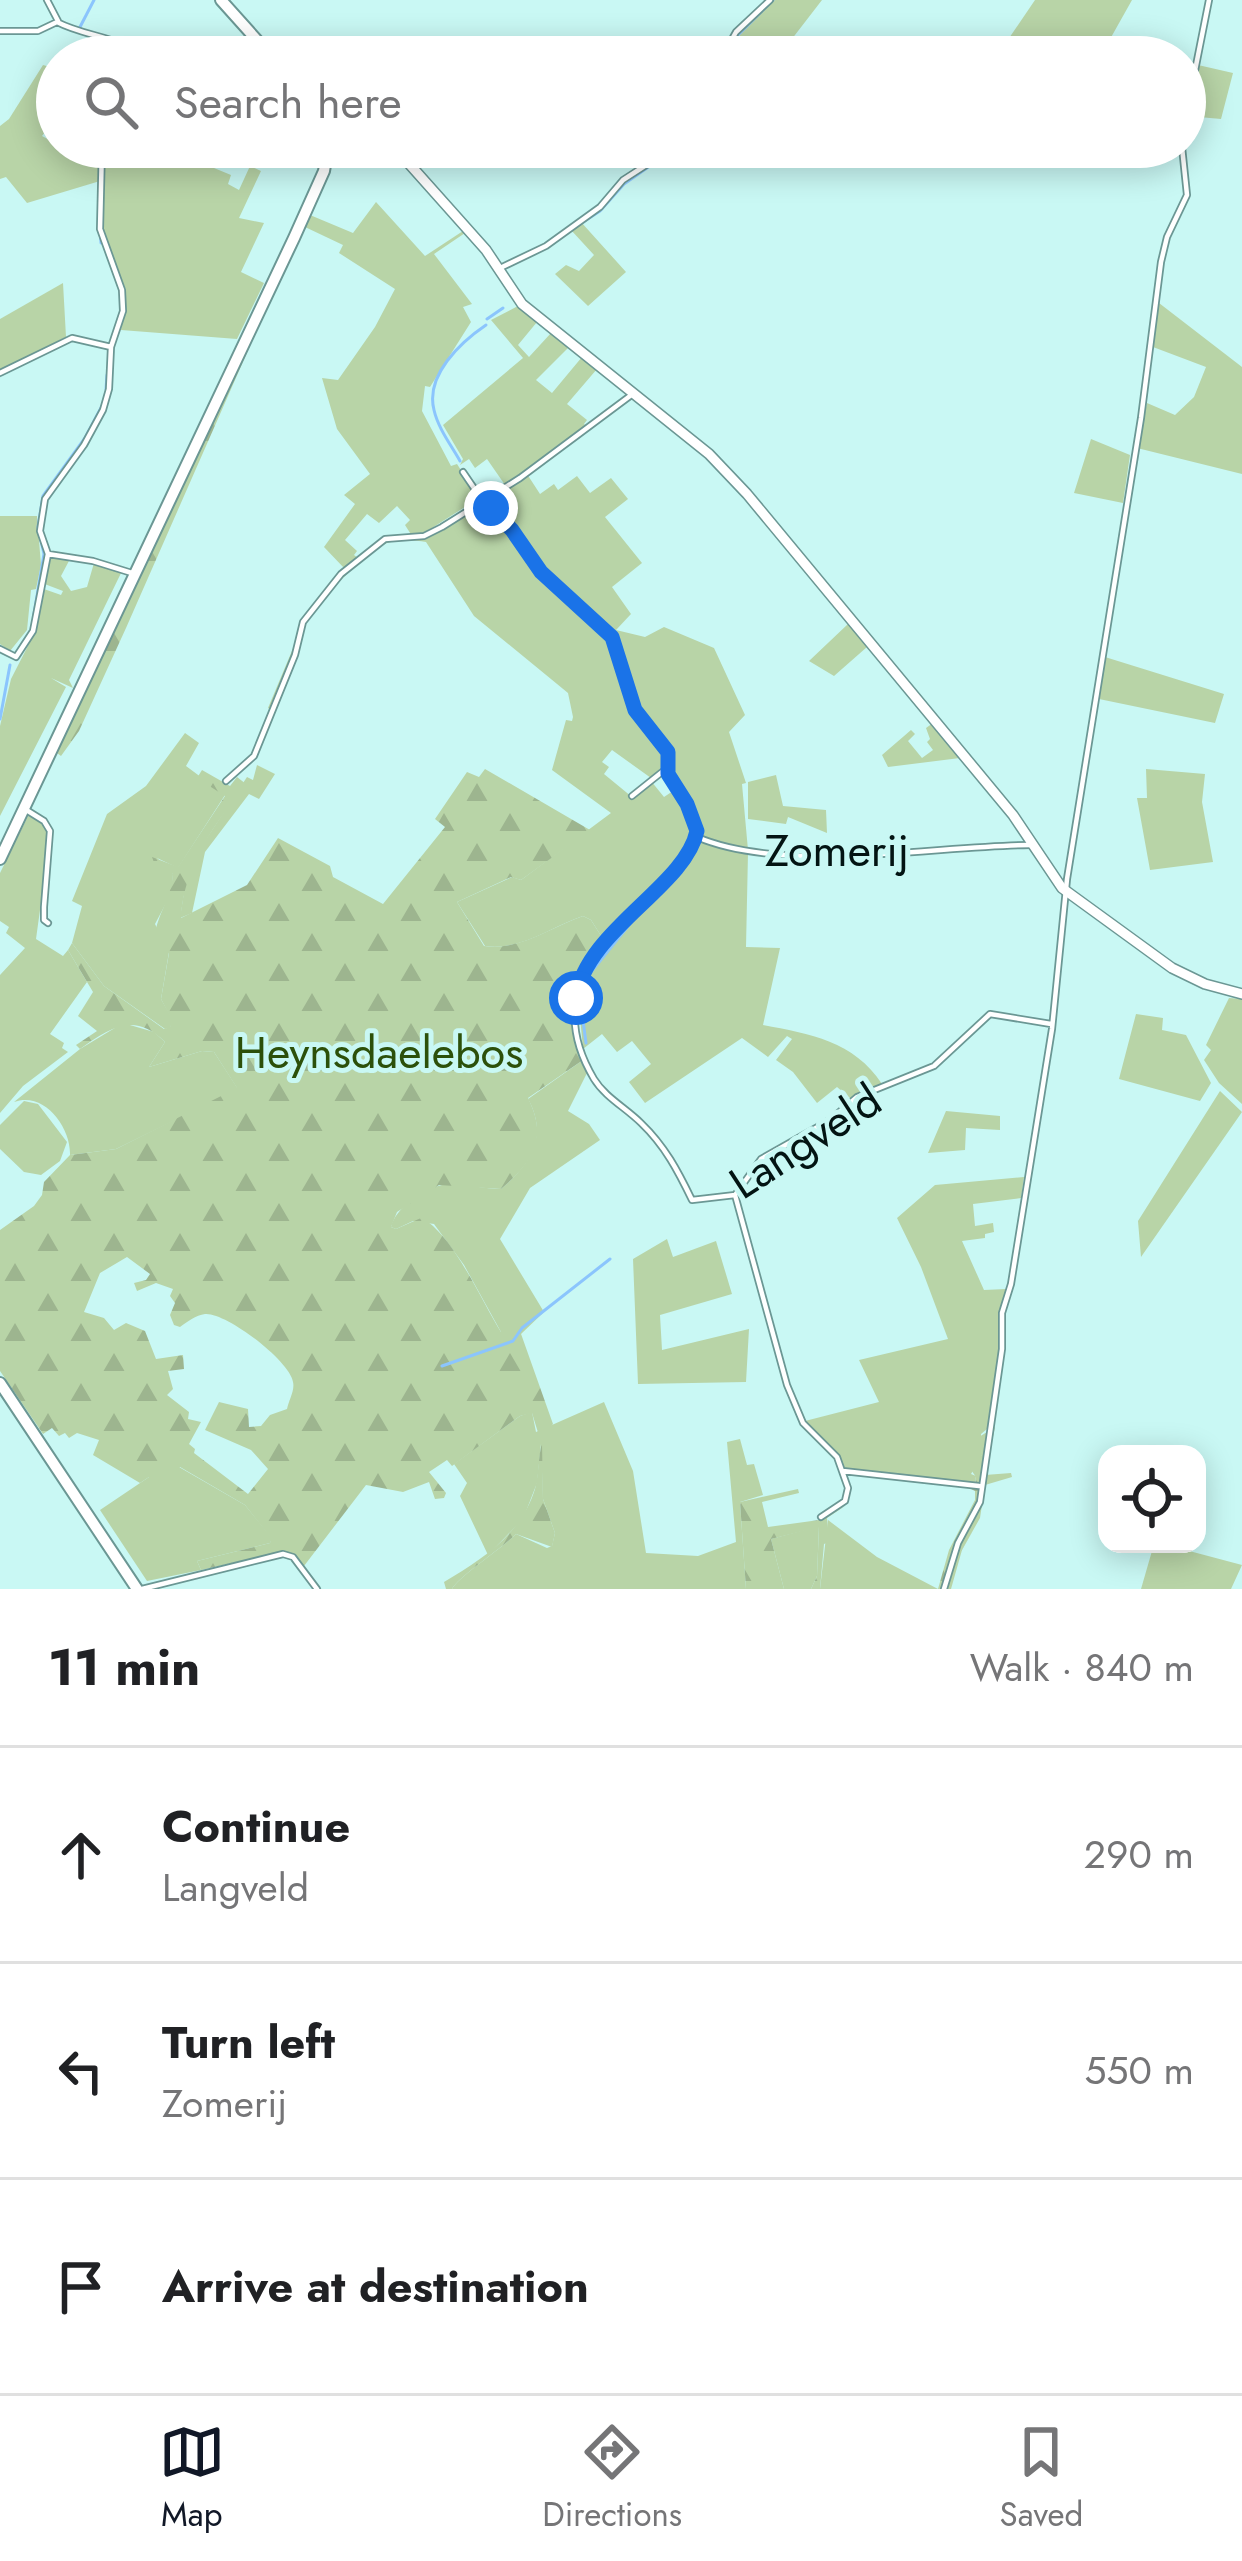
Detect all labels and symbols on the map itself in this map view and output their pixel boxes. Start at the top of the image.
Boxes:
route end [464,481,518,535]
street label: Zomerij [765,818,909,883]
route start [549,971,603,1025]
park label: Heynsdaelebos [235,1020,523,1085]
street label: Langveld [717,1068,894,1215]

